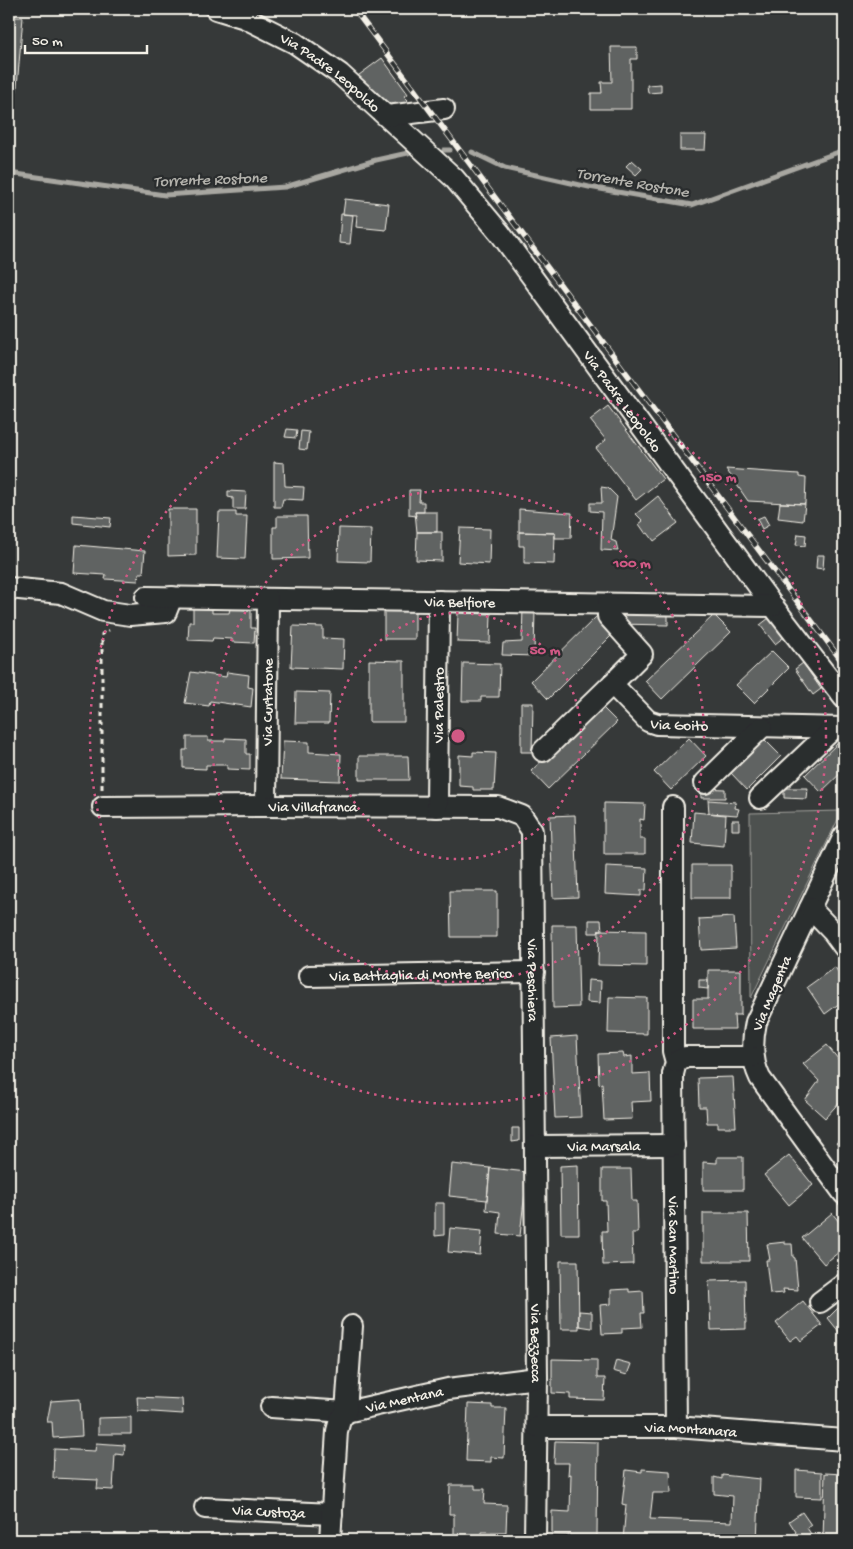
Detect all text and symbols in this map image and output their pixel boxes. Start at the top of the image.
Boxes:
scale bar [25,22,148,54]
street label: Via Padre Leopoldo [276,30,383,117]
text: 50 m [32,33,63,51]
water label: Torrente Rostone [575,165,691,204]
water label: Torrente Rostone [153,170,268,193]
street label: Via Padre Leopoldo [577,347,665,457]
text: 150 m [699,469,737,487]
text: 100 m [612,555,651,573]
street label: Via Belfiore [423,594,496,613]
text: 50 m [530,642,561,660]
street label: Via Curtatone [260,658,278,747]
street label: Via Palestro [431,667,449,744]
street label: Via Goito [646,715,709,736]
centre of rings [449,727,467,745]
street label: Via Villafranca [268,799,358,817]
street label: Via Peschiera [522,938,541,1023]
street label: Via Magenta [749,953,797,1035]
street label: Via Battaglia di Monte Berico [329,965,513,987]
street label: Via Marsala [566,1138,641,1157]
street label: Via San Martino [663,1195,682,1294]
street label: Via Bezzecca [525,1303,544,1383]
street label: Via Mentana [363,1383,446,1418]
street label: Via Montanara [644,1420,738,1443]
street label: Via Custoza [231,1502,306,1524]

